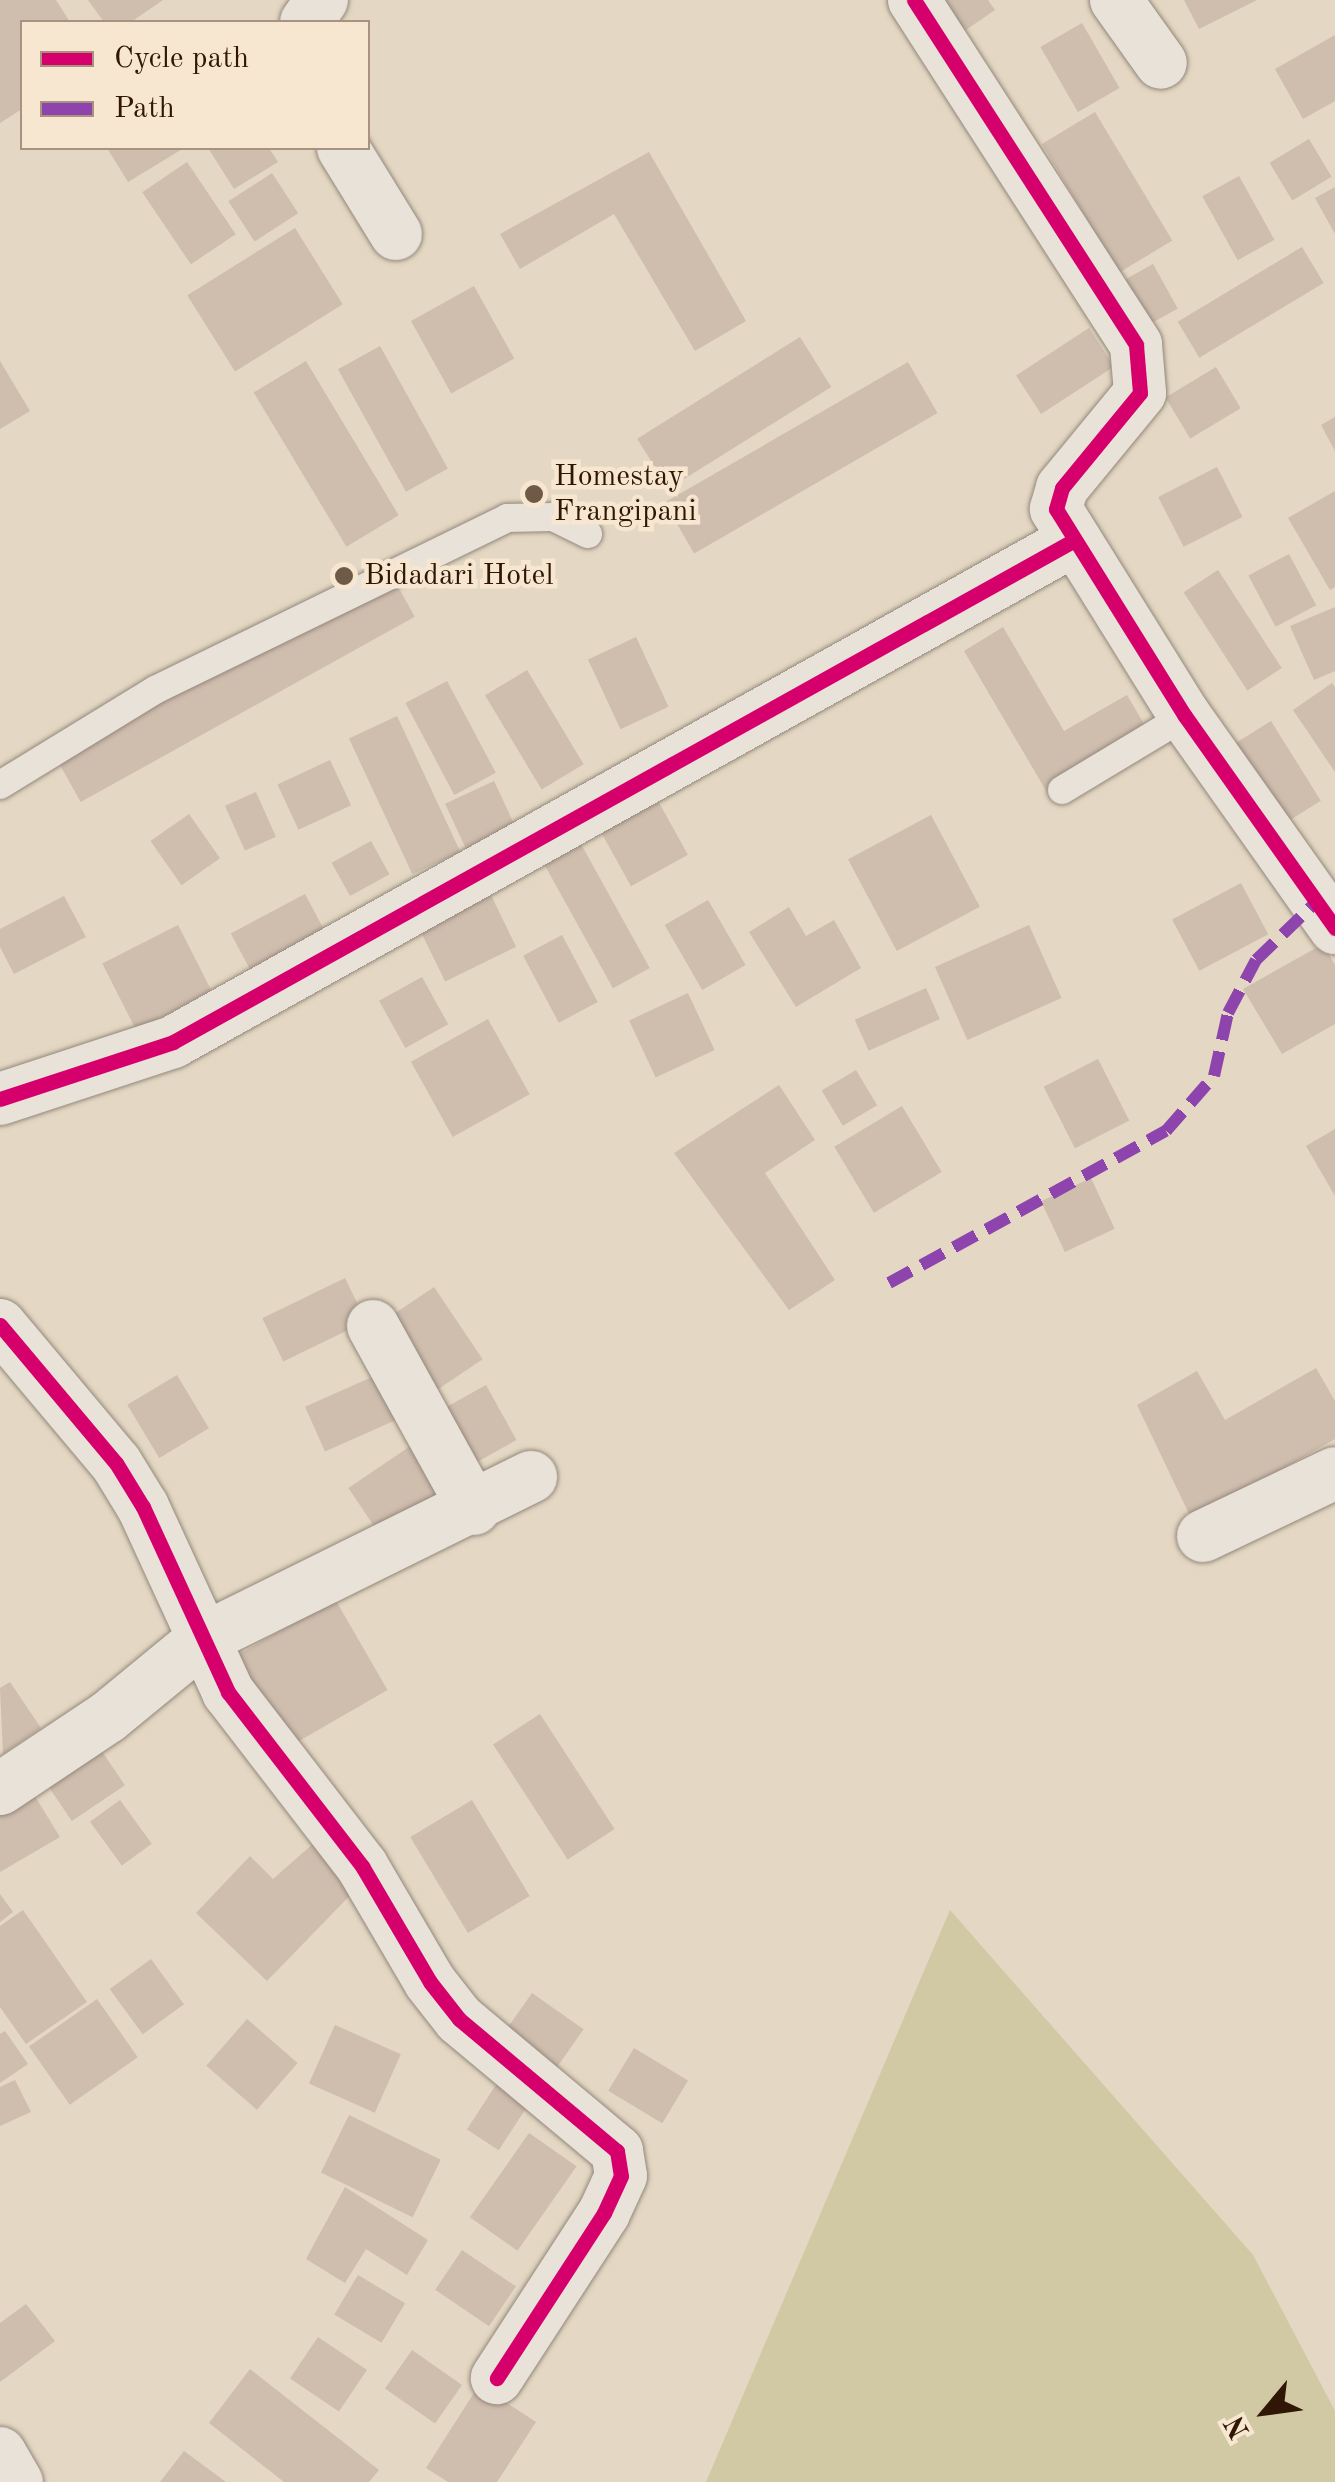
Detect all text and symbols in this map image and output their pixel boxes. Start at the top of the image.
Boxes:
legend [20,20,370,150]
text: Cycle path [114,44,249,74]
text: Path [114,94,175,124]
place label: Homestay Frangipani [554,459,697,530]
marker: Homestay Frangipani [523,483,545,505]
place label: Bidadari Hotel [364,558,553,594]
marker: Bidadari Hotel [333,565,355,587]
north arrow [1215,2362,1315,2462]
text: N [1221,2410,1256,2443]

